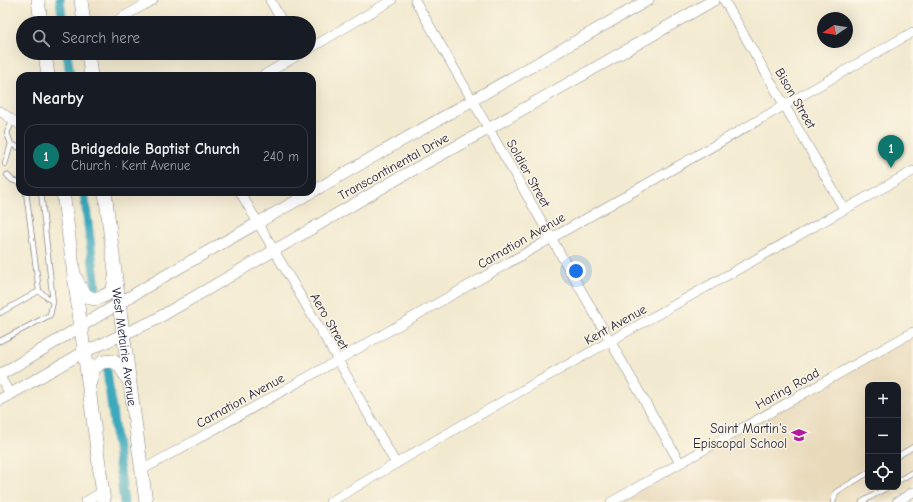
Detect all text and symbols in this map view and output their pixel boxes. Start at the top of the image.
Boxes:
north arrow [817,12,853,48]
search box [16,16,316,60]
icon: search [30,27,52,49]
text: Search here [62,29,140,47]
street label: Bison Street [772,65,820,132]
text: Nearby [32,89,83,108]
street label: Transcontinental Drive [335,130,452,203]
pin: 1 [878,135,904,168]
street label: Soldier Street [504,137,554,211]
text: Bridgedale Baptist Church [71,140,240,158]
text: 1 [43,149,49,164]
text: 240 m [263,149,299,164]
text: Church · Kent Avenue [71,158,190,173]
street label: Carnation Avenue [475,209,568,272]
your location [566,261,586,281]
street label: West Metairie Avenue [109,287,140,407]
street label: Aero Street [307,290,352,353]
street label: Kent Avenue [582,301,649,348]
street label: Haring Road [753,365,822,412]
street label: Carnation Avenue [194,370,287,431]
map controls [865,382,901,490]
button: + [865,382,901,418]
button: − [865,418,901,454]
place label: Saint Martin's Episcopal School [693,421,787,451]
school or university icon: Saint Martin's Episcopal School [790,426,808,444]
button: locate [865,454,901,490]

